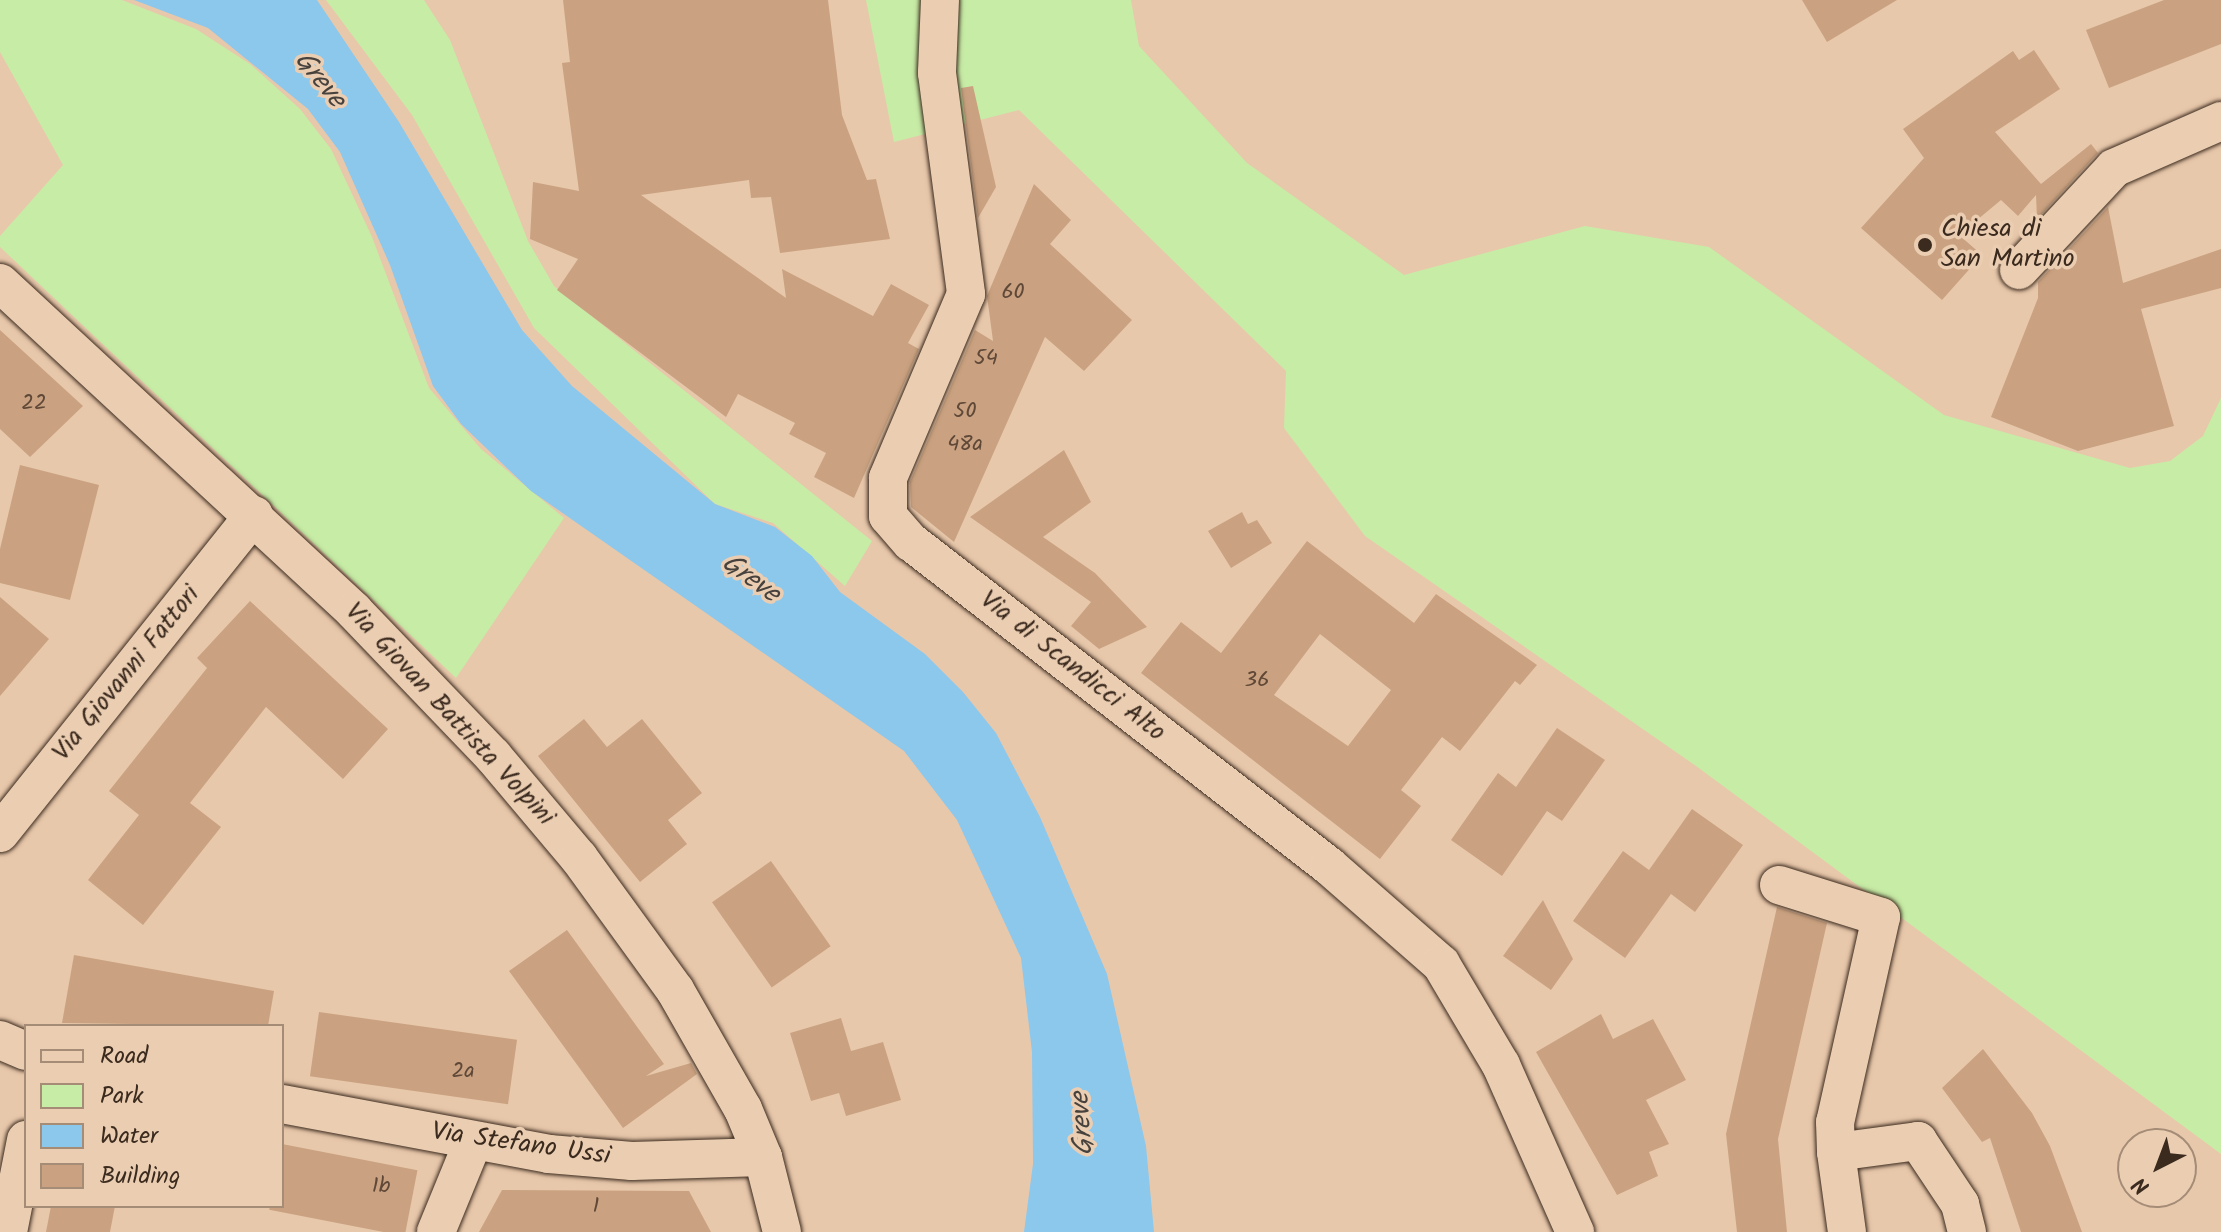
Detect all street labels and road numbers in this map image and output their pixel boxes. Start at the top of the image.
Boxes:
street label: Via Giovanni Fattori [47,580,207,768]
street label: Via di Scandicci Alto [973,585,1171,749]
street label: Via Giovan Battista Volpini [338,597,560,833]
street label: Via Stefano Ussi [430,1117,612,1173]

